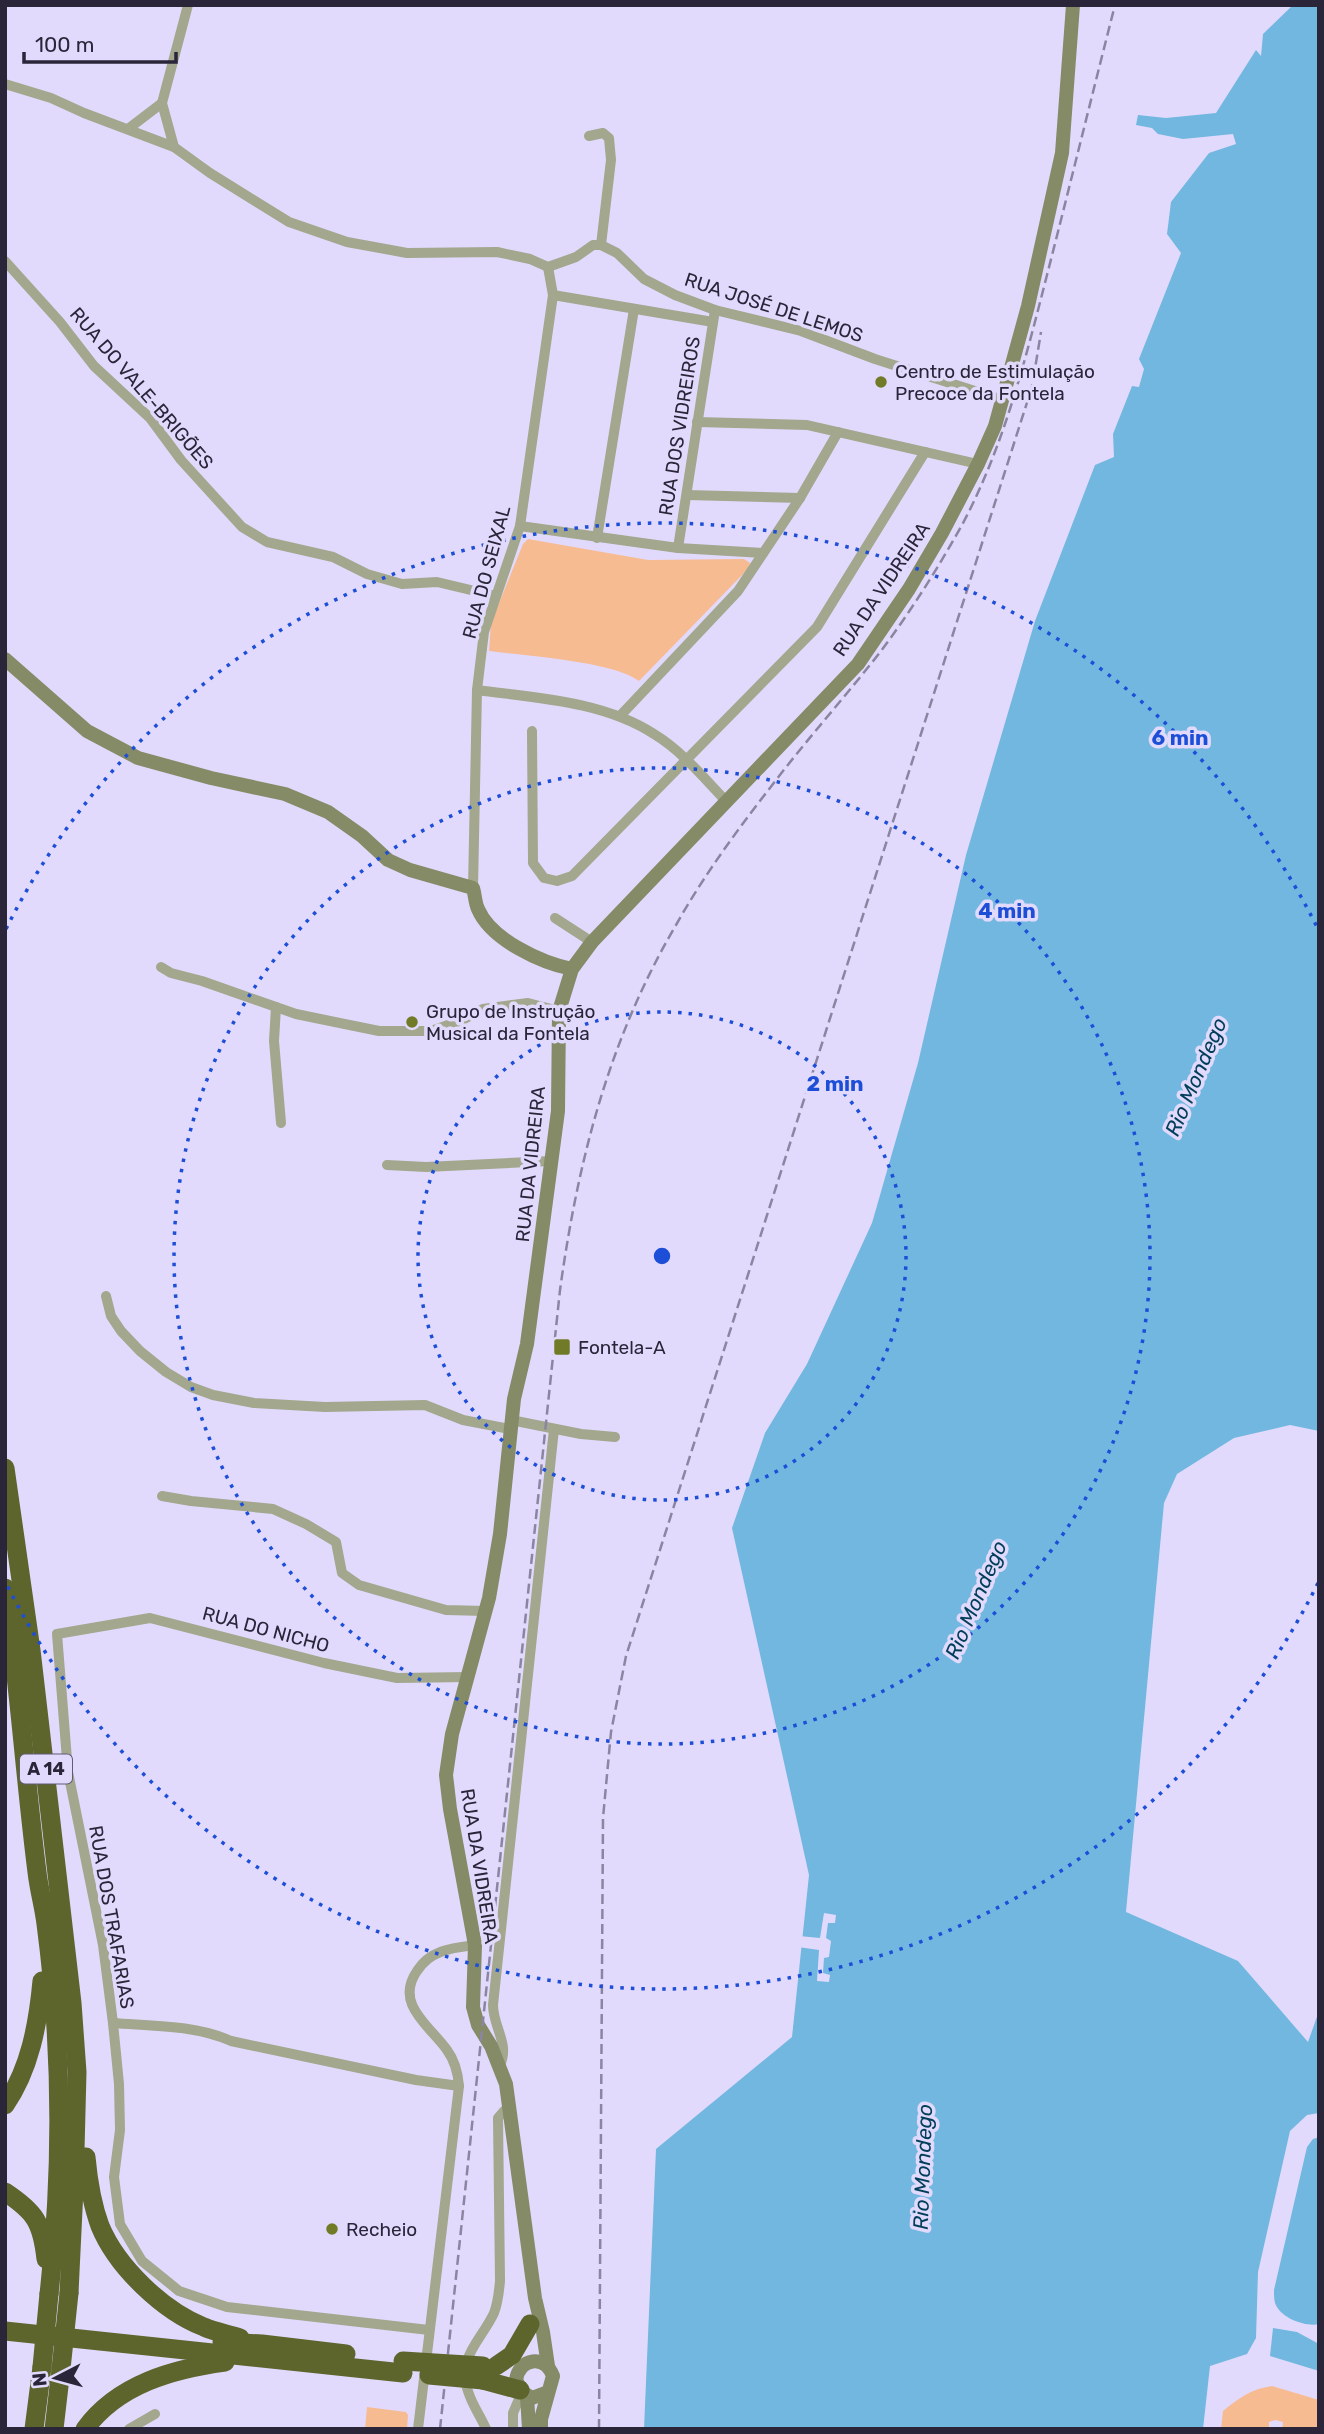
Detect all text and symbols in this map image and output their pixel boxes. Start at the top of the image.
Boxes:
scale bar [24,21,177,65]
text: 100 m [35,32,94,57]
street label: RUA JOSÉ DE LEMOS [682,268,866,347]
street label: RUA DO VALE-BRIGÕES [65,303,218,474]
street label: RUA DOS VIDREIROS [654,335,705,517]
place label: Centro de Estimulação Precoce da Fontela [895,360,1095,405]
marker: Centro de Estimulação Precoce da Fontela [873,374,889,390]
street label: RUA DO SEIXAL [458,503,515,641]
street label: RUA DA VIDREIRA [828,518,935,661]
text: 6 min [1152,725,1208,750]
text: 4 min [978,898,1036,923]
place label: Grupo de Instrução Musical da Fontela [426,1000,595,1045]
marker: Grupo de Instrução Musical da Fontela [404,1014,420,1030]
water label: Rio Mondego [1159,1014,1232,1140]
text: 2 min [807,1071,863,1096]
street label: RUA DA VIDREIRA [511,1085,550,1243]
centre of rings [650,1244,674,1268]
place label: Fontela-A [578,1336,666,1359]
marker: Fontela-A [552,1337,572,1357]
water label: Rio Mondego [939,1537,1012,1663]
street label: RUA DO NICHO [200,1601,332,1657]
road number: A 14 [20,1754,72,1784]
street label: RUA DA VIDREIRA [456,1787,503,1946]
street label: RUA DOS TRAFARIAS [84,1824,139,2010]
water label: Rio Mondego [908,2103,937,2231]
place label: Recheio [346,2218,417,2241]
marker: Recheio [324,2221,340,2237]
north arrow [21,2343,91,2413]
text: N [27,2372,52,2388]

